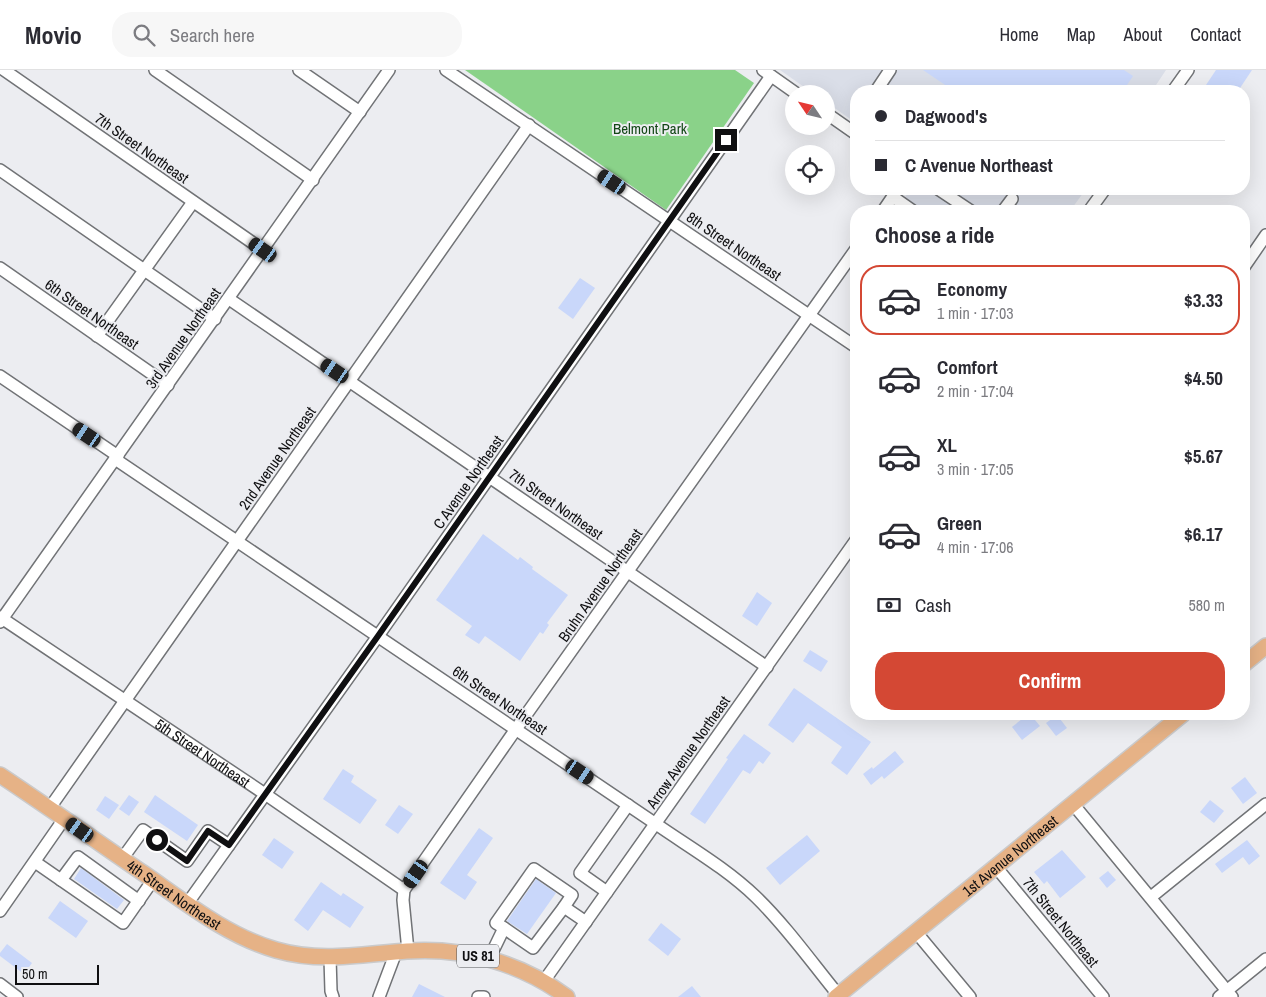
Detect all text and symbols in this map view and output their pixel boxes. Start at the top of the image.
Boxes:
search box [112,12,462,57]
text: Movio [25,19,82,51]
icon: search [130,21,158,49]
text: Search here [170,22,255,48]
text: Home [999,22,1039,47]
text: Map [1067,22,1096,47]
text: About [1124,22,1162,47]
text: Contact [1190,22,1241,47]
north arrow [785,85,835,135]
map controls [785,85,835,195]
text: Dagwood's [905,103,987,129]
street label: 7th Street Northeast [91,108,194,189]
park label: Belmont Park [613,118,688,139]
route end [715,129,737,151]
button: locate [785,145,835,195]
text: C Avenue Northeast [905,152,1053,178]
car [595,167,628,197]
street label: 8th Street Northeast [682,207,786,286]
text: Choose a ride [875,220,994,250]
car [246,235,279,265]
street label: 6th Street Northeast [41,274,144,355]
text: Economy [937,276,1007,302]
icon: car [877,278,922,323]
street label: 3rd Avenue Northeast [140,283,226,393]
text: $3.33 [1184,287,1223,313]
text: 1 min · 17:03 [937,302,1014,324]
text: Comfort [937,354,998,380]
car [318,356,351,386]
icon: car [877,356,922,401]
text: $4.50 [1184,365,1223,391]
text: 2 min · 17:04 [937,380,1014,402]
street label: 2nd Avenue Northeast [234,402,321,514]
car [70,420,103,450]
street label: C Avenue Northeast [428,431,508,533]
text: XL [937,432,957,458]
icon: car [877,434,922,479]
text: $5.67 [1184,443,1223,469]
text: 3 min · 17:05 [937,458,1014,480]
street label: 7th Street Northeast [505,464,608,545]
text: Green [937,510,982,536]
icon: car [877,512,922,557]
text: $6.17 [1184,521,1223,547]
street label: Bruhn Avenue Northeast [553,524,647,646]
text: 4 min · 17:06 [937,536,1014,558]
icon: cash [875,591,903,619]
text: Cash [915,592,951,618]
text: 580 m [1189,594,1225,616]
button: Confirm [875,652,1225,710]
street label: 6th Street Northeast [448,661,552,740]
street label: Arrow Avenue Northeast [641,691,735,813]
street label: 5th Street Northeast [151,713,255,792]
car [563,757,596,787]
street label: 1st Avenue Northeast [957,810,1062,901]
car [63,815,96,845]
route start [146,829,168,851]
street label: 4th Street Northeast [123,854,226,934]
car [401,857,430,891]
street label: 7th Street Northeast [1018,873,1104,972]
road number: US 81 [457,944,499,968]
scale bar [15,962,99,985]
text: 50 m [22,965,48,983]

